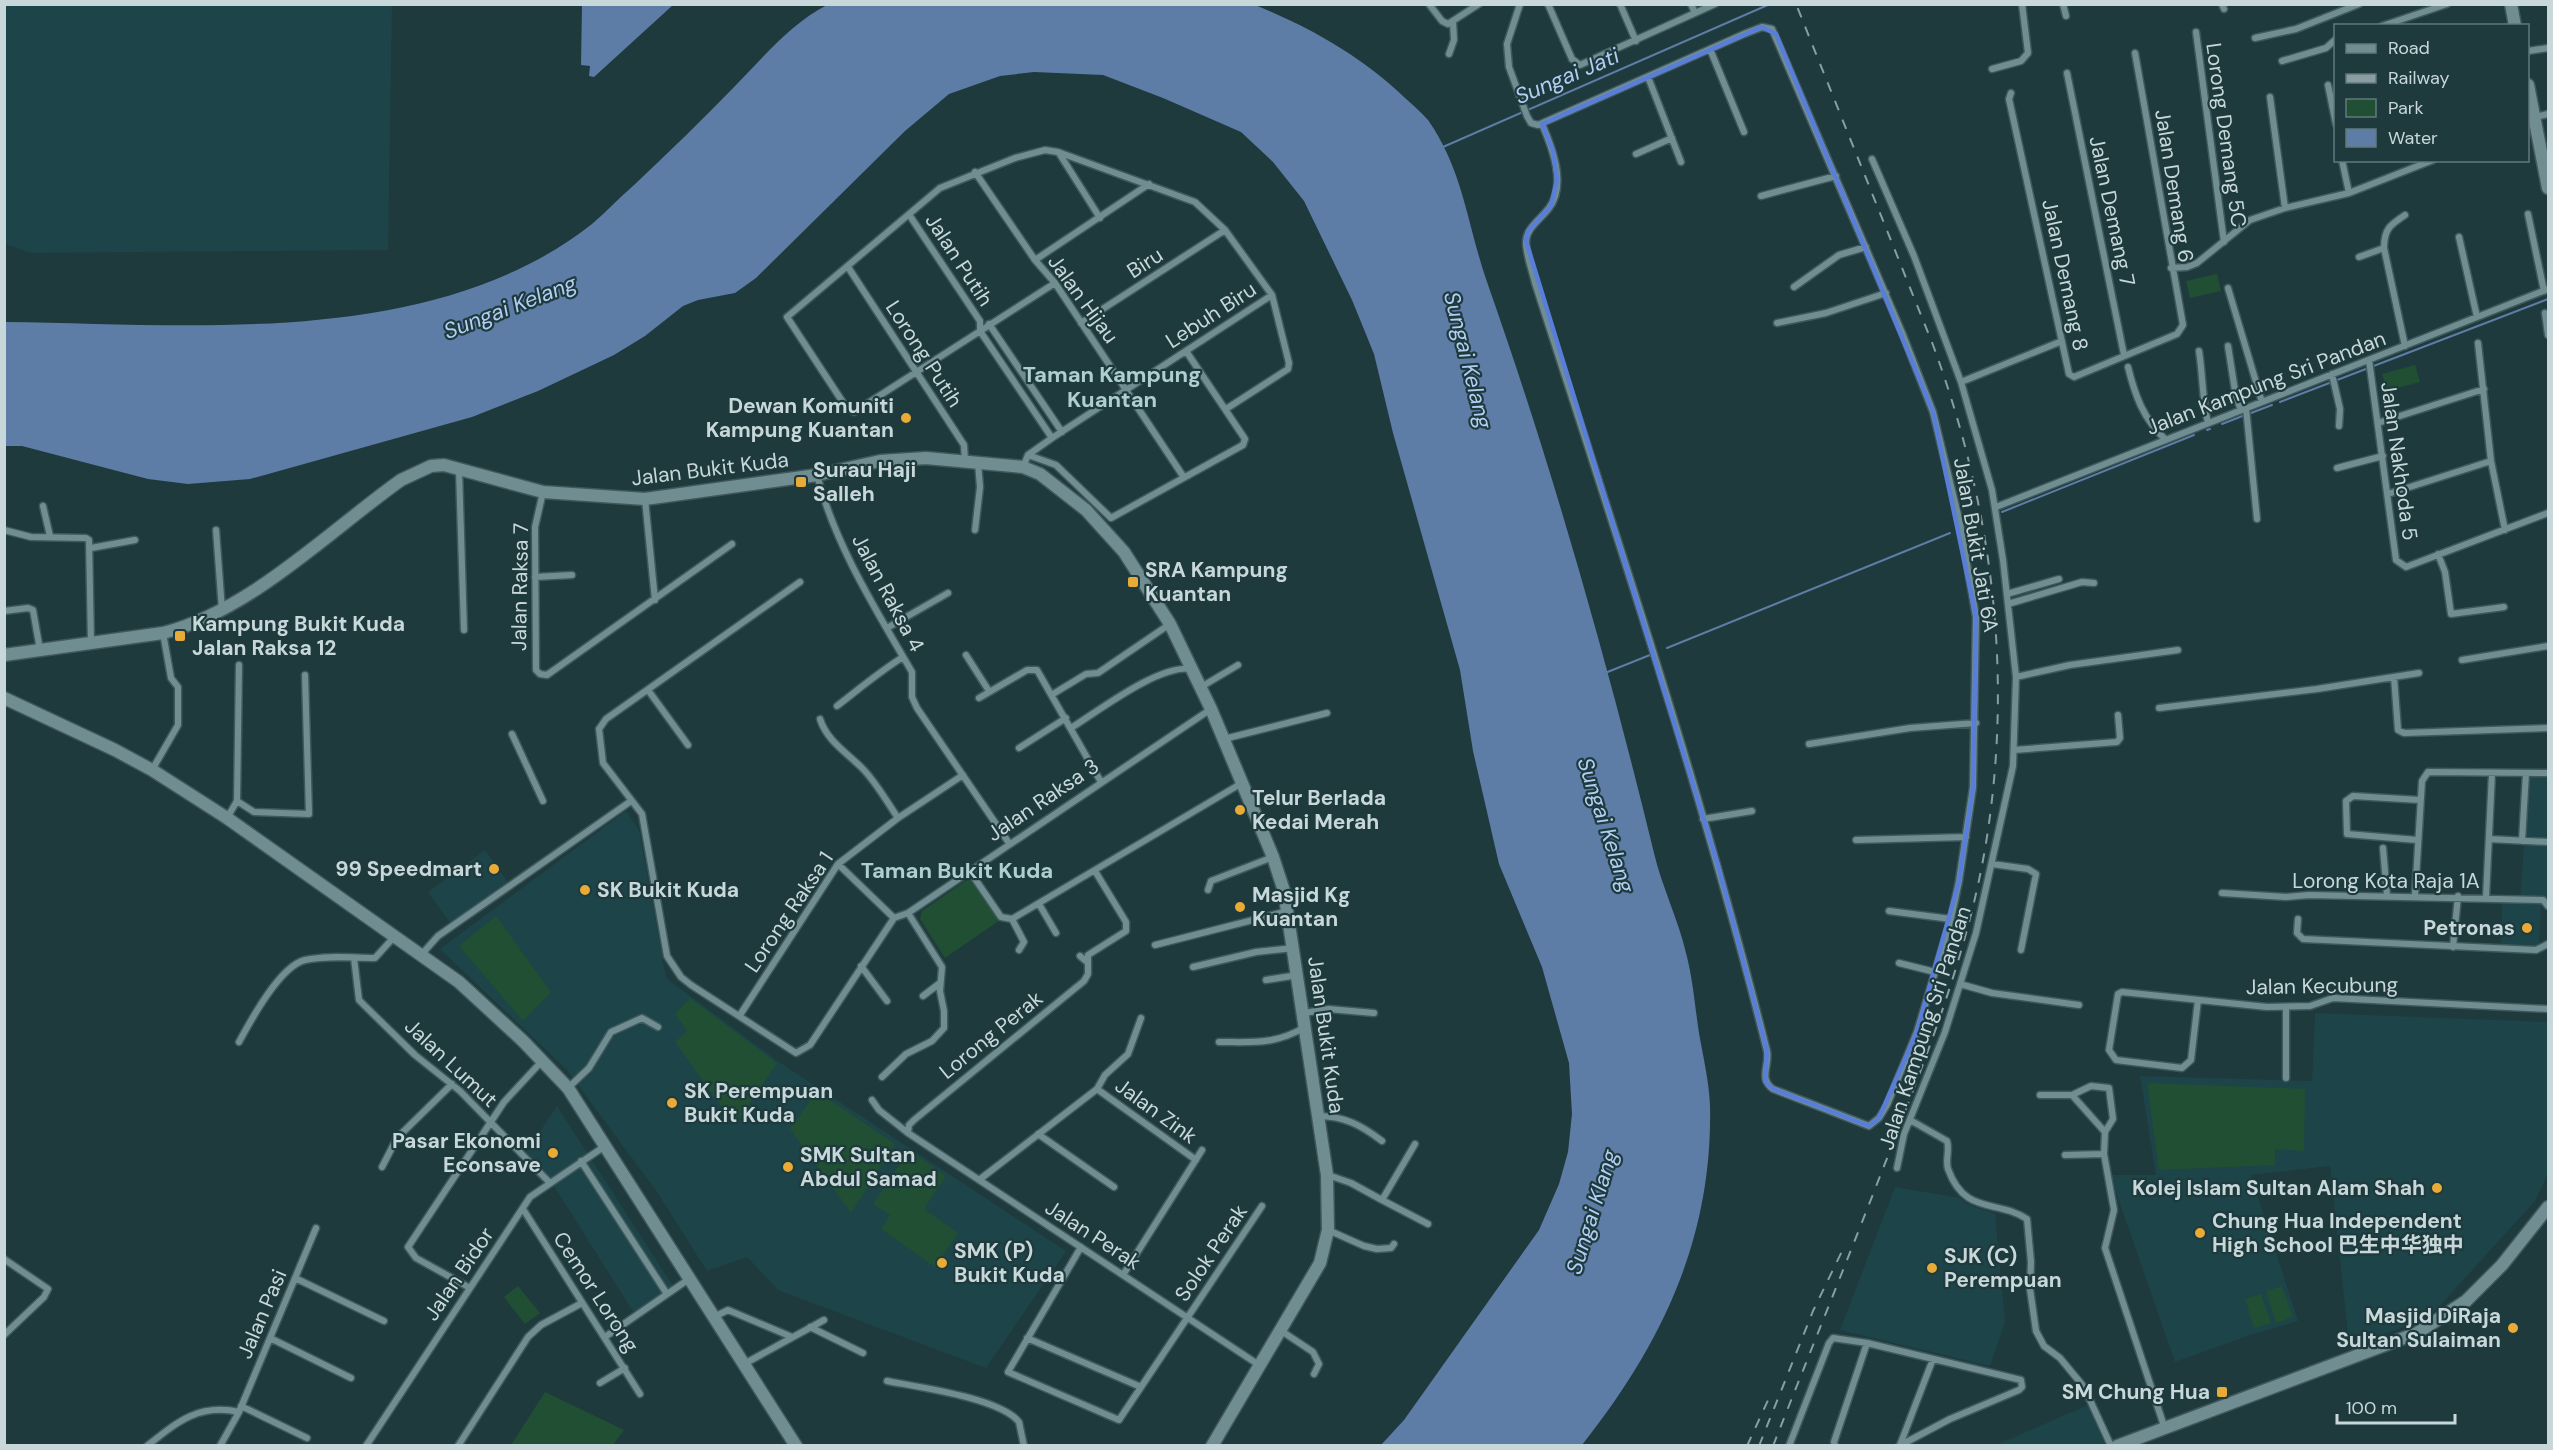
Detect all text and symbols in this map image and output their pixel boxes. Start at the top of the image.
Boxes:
legend [2334,24,2529,162]
text: Road [2388,36,2430,60]
water label: Sungai Jati [1510,41,1624,111]
street label: Lorong Demang 5C [2199,41,2253,229]
text: Railway [2388,66,2450,90]
text: Park [2388,96,2424,120]
street label: Jalan Demang 6 [2148,107,2200,265]
text: Water [2388,126,2438,150]
street label: Jalan Demang 7 [2082,133,2142,289]
street label: Jalan Demang 8 [2035,197,2095,353]
street label: Jalan Putih [919,208,999,312]
street label: Biru [1122,241,1168,285]
street label: Jalan Hijau [1041,249,1125,349]
water label: Sungai Kelang [439,268,581,346]
street label: Lebuh Biru [1160,275,1262,355]
water label: Sungai Kelang [1437,288,1499,432]
street label: Lorong Putih [879,295,969,413]
street label: Jalan Kampung Sri Pandan [2142,324,2390,442]
district label: Taman Kampung Kuantan [1023,360,1201,414]
street label: Jalan Nakhoda 5 [2374,380,2424,542]
place label: Dewan Komuniti Kampung Kuantan [706,392,894,444]
marker: Dewan Komuniti Kampung Kuantan [899,411,913,425]
street label: Jalan Bukit Kuda [630,445,790,493]
place label: Surau Haji Salleh [813,456,916,508]
street label: Jalan Bukit Jati 6A [1947,456,2005,634]
marker: Surau Haji Salleh [794,475,808,489]
street label: Jalan Raksa 7 [505,523,535,651]
street label: Jalan Raksa 4 [845,529,931,657]
place label: SRA Kampung Kuantan [1145,556,1288,608]
marker: SRA Kampung Kuantan [1126,575,1140,589]
place label: Kampung Bukit Kuda Jalan Raksa 12 [192,610,405,662]
marker: Kampung Bukit Kuda Jalan Raksa 12 [173,629,187,643]
street label: Jalan Raksa 3 [982,752,1104,848]
water label: Sungai Kelang [1571,754,1642,897]
place label: Telur Berlada Kedai Merah [1252,784,1386,836]
marker: Telur Berlada Kedai Merah [1233,803,1247,817]
street label: Lorong Raksa 1 [738,846,840,978]
place label: 99 Speedmart [335,855,482,883]
district label: Taman Bukit Kuda [861,856,1053,885]
marker: 99 Speedmart [487,862,501,876]
street label: Lorong Kota Raja 1A [2292,867,2480,895]
place label: SK Bukit Kuda [597,876,739,904]
place label: Masjid Kg Kuantan [1252,881,1351,933]
marker: SK Bukit Kuda [578,883,592,897]
marker: Masjid Kg Kuantan [1233,900,1247,914]
street label: Jalan Kampung Sri Pandan [1872,903,1978,1153]
place label: Petronas [2423,914,2515,942]
marker: Petronas [2520,921,2534,935]
street label: Jalan Bukit Kuda [1301,955,1351,1115]
street label: Jalan Kecubung [2246,971,2399,1001]
street label: Lorong Perak [933,984,1049,1085]
street label: Jalan Lumut [398,1013,504,1113]
street label: Jalan Zink [1109,1072,1203,1150]
place label: SK Perempuan Bukit Kuda [684,1077,833,1129]
marker: SK Perempuan Bukit Kuda [665,1096,679,1110]
place label: Pasar Ekonomi Econsave [392,1127,541,1179]
place label: SMK Sultan Abdul Samad [800,1141,937,1193]
water label: Sungai Klang [1559,1145,1625,1278]
marker: Pasar Ekonomi Econsave [546,1146,560,1160]
marker: SMK Sultan Abdul Samad [781,1160,795,1174]
place label: Kolej Islam Sultan Alam Shah [2132,1174,2425,1202]
marker: Kolej Islam Sultan Alam Shah [2430,1181,2444,1195]
street label: Jalan Perak [1040,1194,1147,1277]
street label: Solok Perak [1168,1199,1254,1307]
place label: Chung Hua Independent High School 巴生中华独中 [2212,1207,2464,1259]
street label: Jalan Bidor [418,1222,501,1326]
street label: Cemor Lorong [547,1226,646,1358]
marker: Chung Hua Independent High School 巴生中华独中 [2193,1226,2207,1240]
place label: SMK (P) Bukit Kuda [954,1237,1065,1289]
place label: SJK (C) Perempuan [1944,1242,2062,1294]
marker: SMK (P) Bukit Kuda [935,1256,949,1270]
marker: SJK (C) Perempuan [1925,1261,1939,1275]
street label: Jalan Pasi [231,1265,293,1363]
place label: Masjid DiRaja Sultan Sulaiman [2336,1302,2501,1354]
marker: Masjid DiRaja Sultan Sulaiman [2506,1321,2520,1335]
place label: SM Chung Hua [2062,1378,2210,1406]
marker: SM Chung Hua [2215,1385,2229,1399]
scale bar [2337,1387,2456,1425]
text: 100 m [2346,1396,2397,1420]

